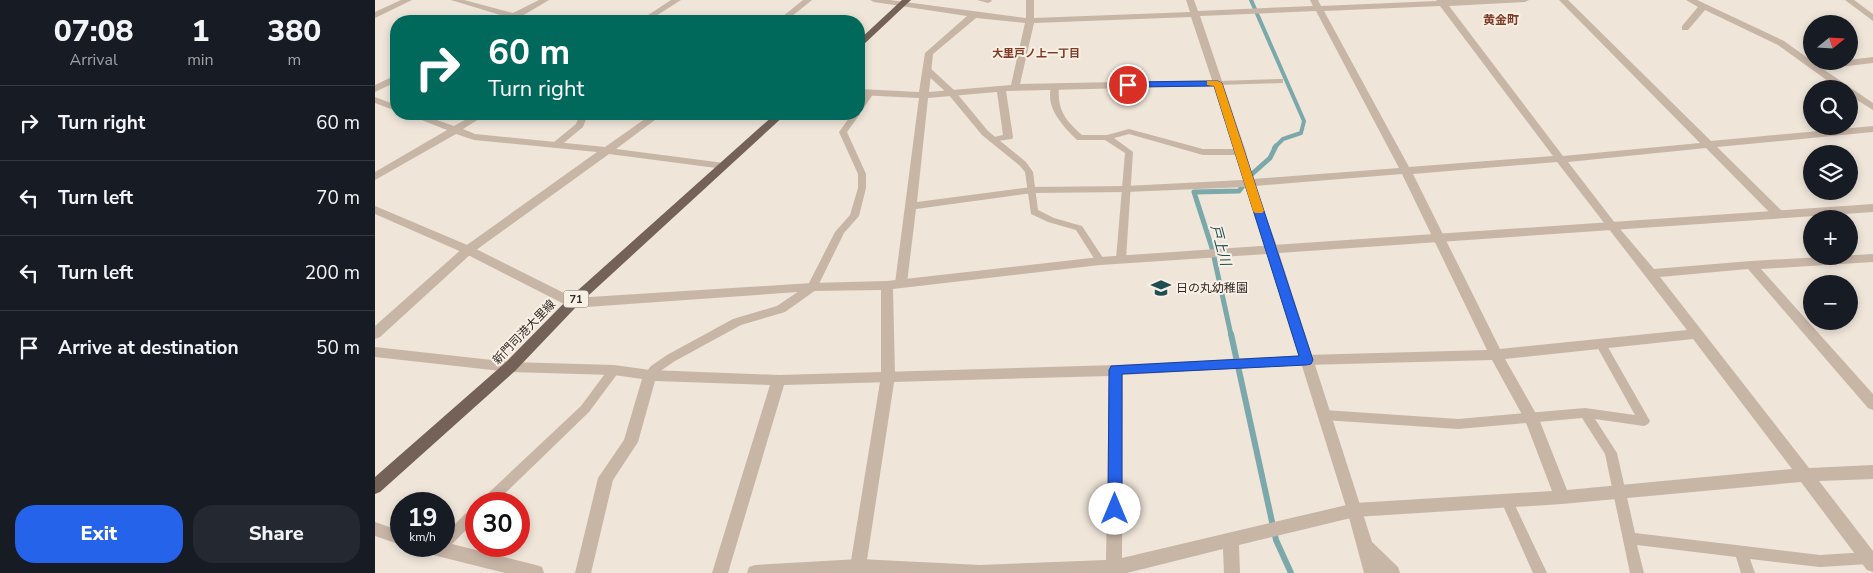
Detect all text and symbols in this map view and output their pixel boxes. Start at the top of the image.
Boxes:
text: 07:08 [54,11,133,52]
text: 1 [191,11,209,52]
text: 380 [267,11,321,52]
district label: 黄金町 [1483,12,1519,28]
north arrow [1803,15,1857,70]
map controls [1803,15,1858,330]
text: 60 m [488,29,570,76]
icon: right [405,35,470,100]
district label: 大里戸ノ上一丁目 [992,46,1080,61]
text: Arrival [70,49,118,71]
text: min [187,49,214,71]
text: m [287,49,301,71]
pin [1107,64,1149,106]
icon: arrive [1114,71,1142,99]
text: Turn right [488,74,584,104]
button: search [1803,80,1858,135]
icon: right [15,109,43,137]
text: Turn right [58,110,145,136]
text: 60 m [316,110,360,136]
button: layers [1803,145,1858,200]
icon: left [15,184,43,212]
text: Turn left [58,185,133,211]
text: 70 m [316,185,360,211]
button: + [1803,210,1858,265]
water label: 戸上川 [1206,222,1236,270]
icon: left [15,259,43,287]
text: Turn left [58,260,133,286]
text: 200 m [305,260,360,286]
button: − [1803,275,1858,330]
school or university icon: 日の丸幼稚園 [1150,277,1172,299]
place label: 日の丸幼稚園 [1176,280,1248,296]
road number: 71 [563,290,589,308]
street label: 新門司港大里線 [489,296,559,368]
icon: arrive [15,334,43,362]
text: Arrive at destination [58,335,239,361]
text: 50 m [316,335,360,361]
position arrow [1088,482,1140,534]
speed limit sign: 30 [465,492,530,557]
text: 19 [407,501,438,535]
button: Exit [15,505,183,563]
button: Share [193,505,360,563]
text: km/h [409,529,436,545]

